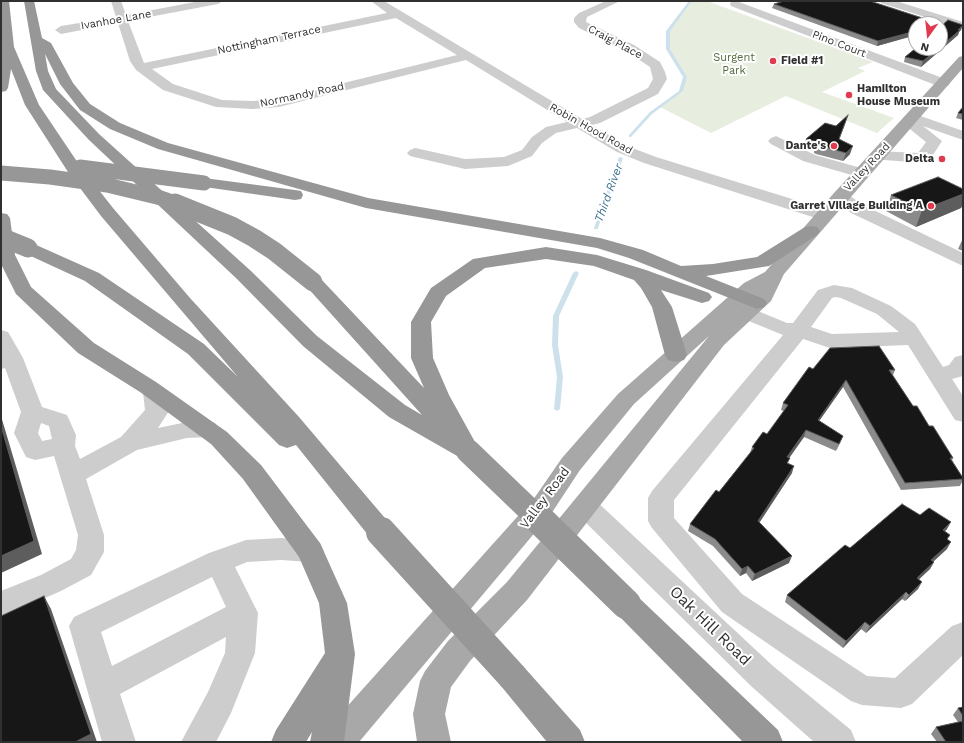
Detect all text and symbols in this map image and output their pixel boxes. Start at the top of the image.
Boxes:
street label: Ivanhoe Lane [80,7,152,33]
north arrow [908,16,948,56]
street label: Craig Place [586,22,644,62]
street label: Nottingham Terrace [216,23,322,57]
street label: Pino Court [810,28,868,60]
text: N [919,40,931,54]
park label: Surgent Park [713,51,755,77]
place label: Field #1 [781,54,823,68]
marker: Field #1 [768,56,778,66]
street label: Normandy Road [259,80,345,110]
place label: Hamilton House Museum [857,82,940,108]
marker: Hamilton House Museum [844,90,854,100]
street label: Robin Hood Road [547,101,635,157]
place label: Dante's [786,139,826,153]
street label: Valley Road [841,140,893,194]
marker: Dante's [829,141,839,151]
place label: Delta [905,152,934,166]
marker: Delta [937,154,947,164]
water label: Third River [592,162,626,224]
place label: Garret Village Building A [790,199,923,213]
marker: Garret Village Building A [926,201,936,211]
street label: Valley Road [517,464,573,532]
street label: Oak Hill Road [665,582,755,670]

